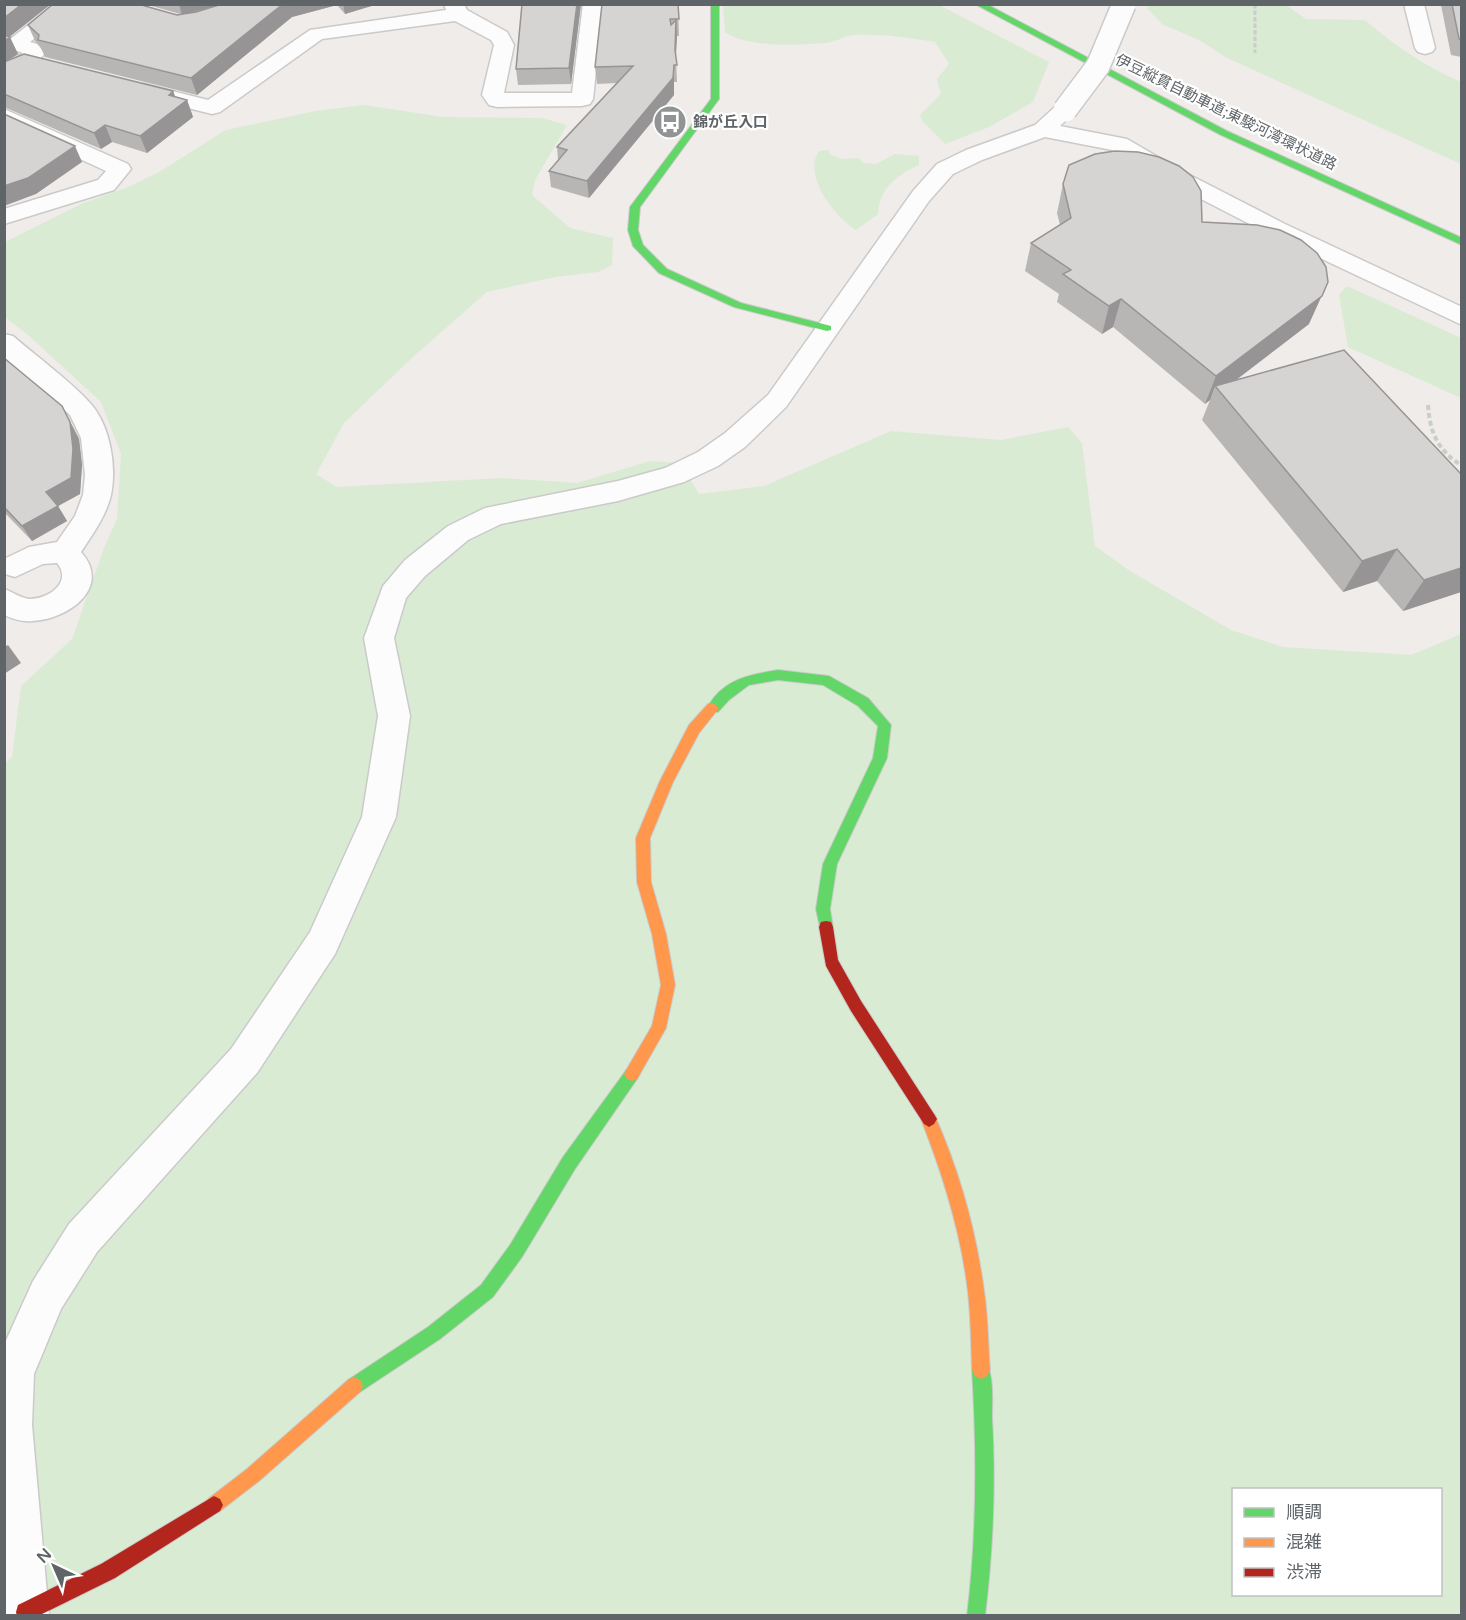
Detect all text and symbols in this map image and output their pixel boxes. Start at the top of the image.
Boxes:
street label: 伊豆縦貫自動車道;東駿河湾環状道路 [1112,50,1340,174]
bus stop icon: 錦が丘入口 [652,104,688,140]
place label: 錦が丘入口 [693,113,768,131]
legend [1232,1488,1442,1596]
text: 順調 [1286,1501,1322,1523]
text: 混雑 [1286,1531,1322,1553]
north arrow [24,1536,84,1596]
text: N [33,1544,56,1568]
text: 渋滞 [1286,1561,1322,1583]

